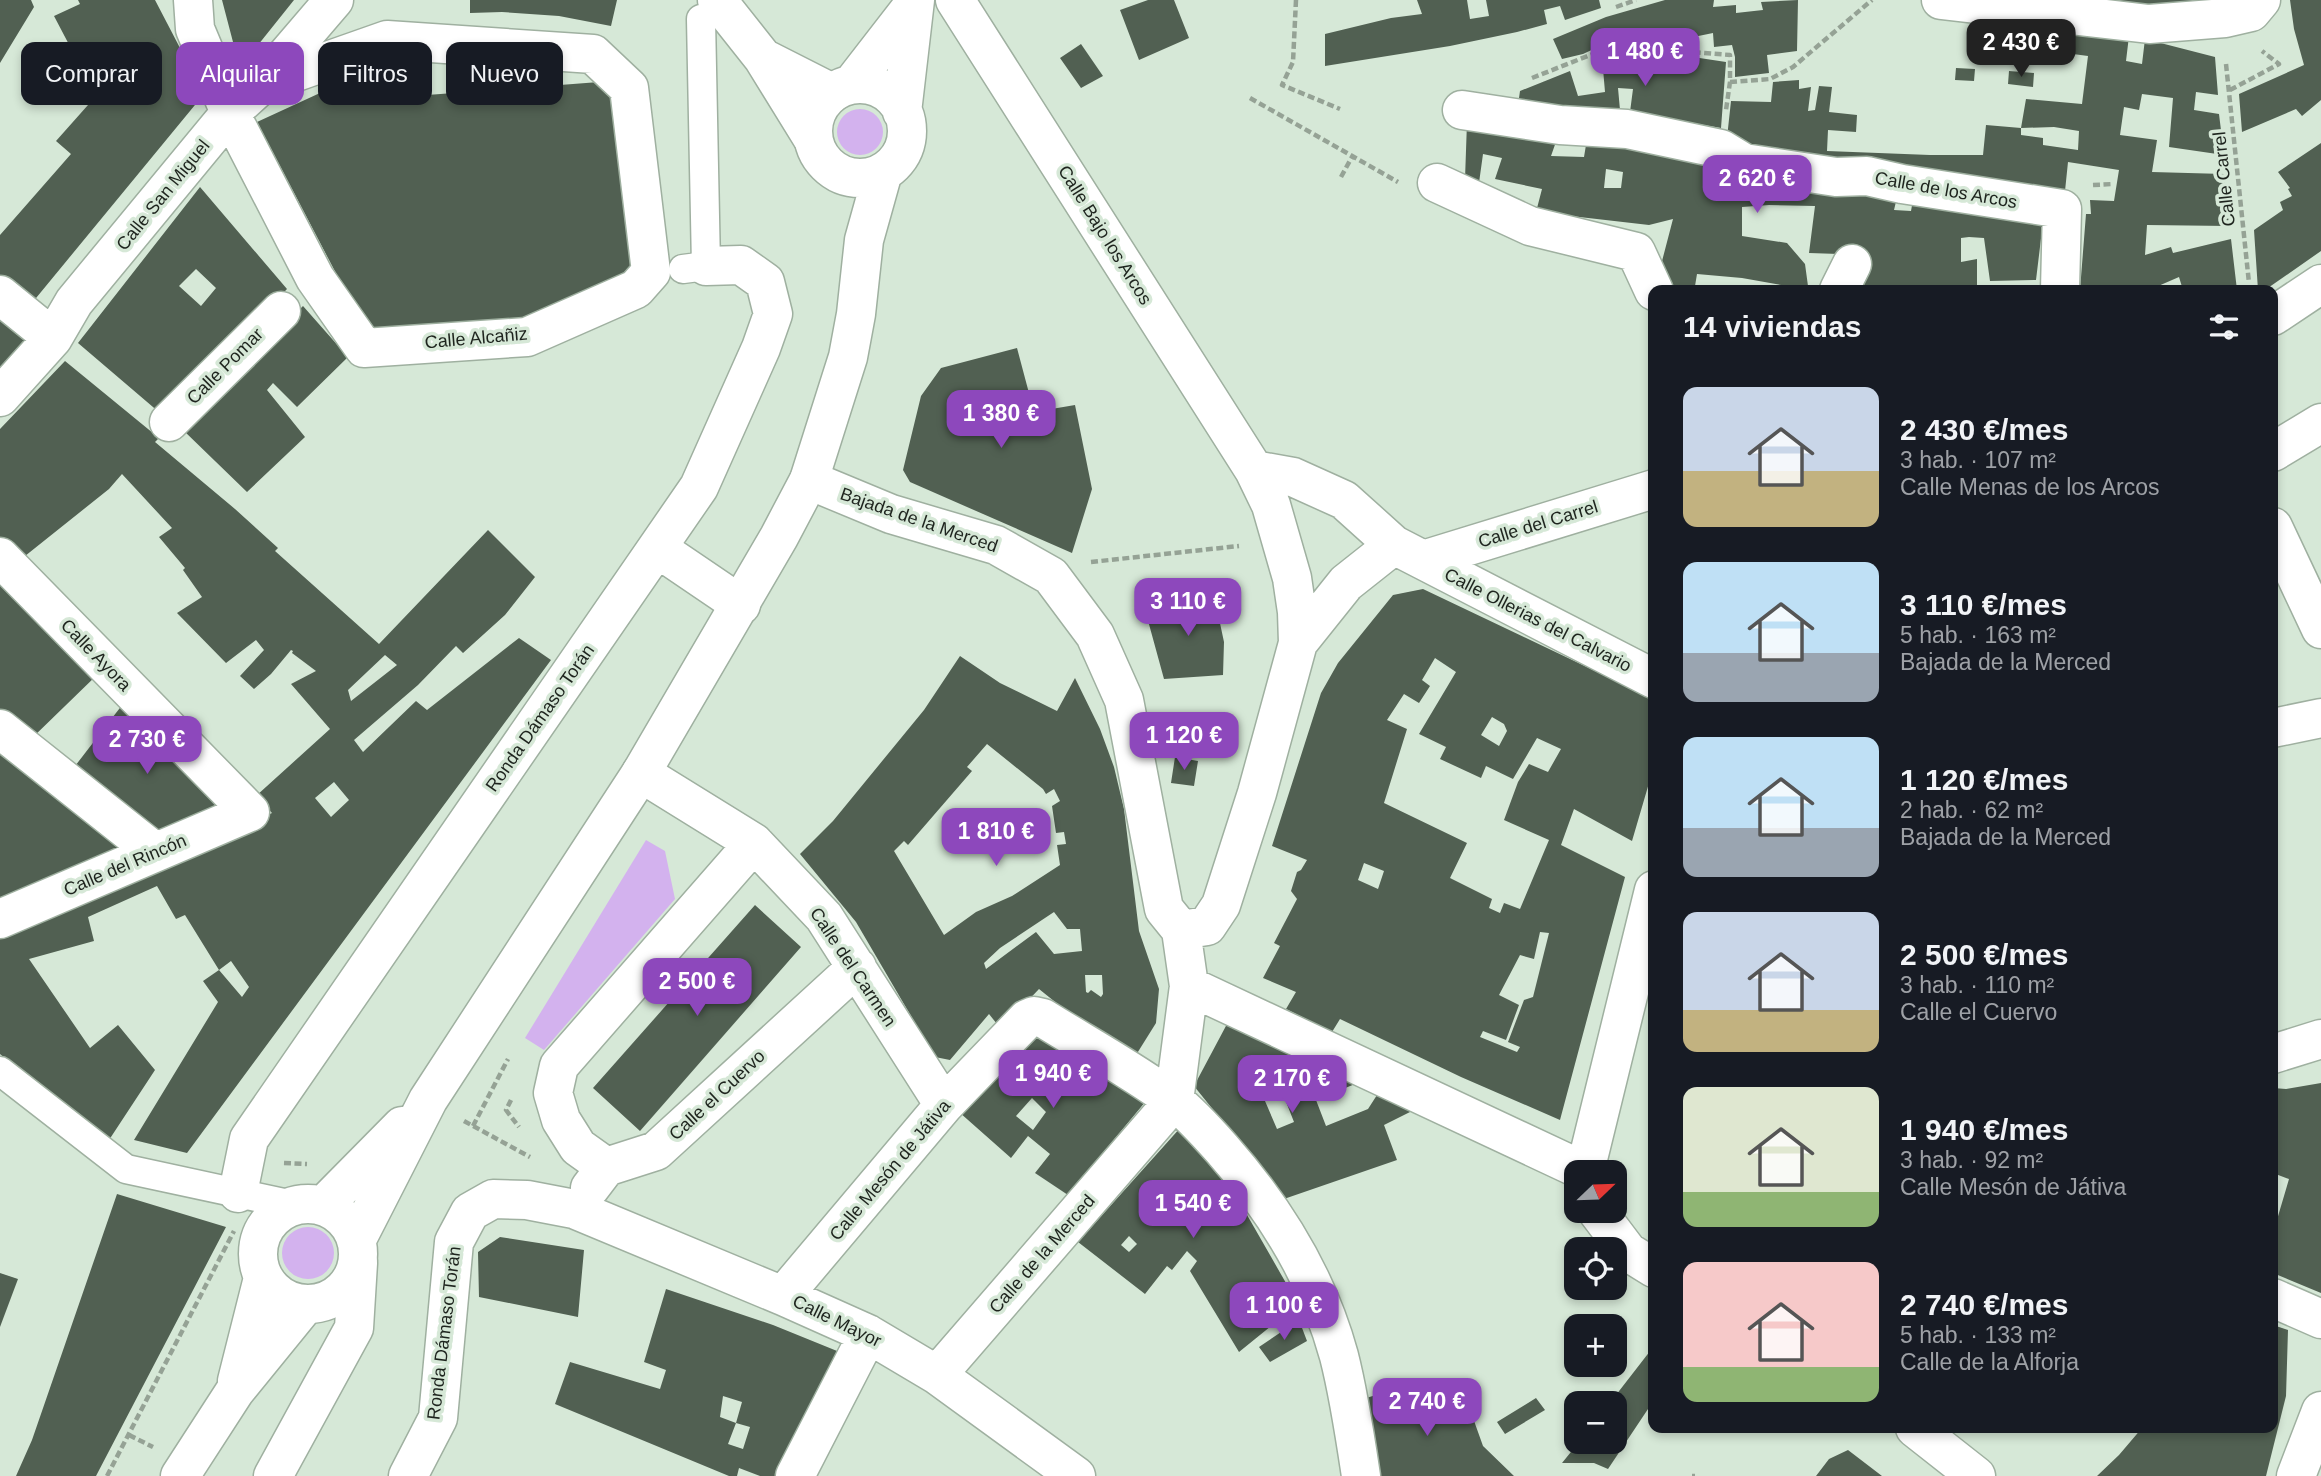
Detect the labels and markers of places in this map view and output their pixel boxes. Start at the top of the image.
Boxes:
pin: 2 430 € [1956,20,2086,79]
pin: 1 480 € [1580,28,1710,88]
pin: 2 620 € [1692,156,1822,215]
pin: 1 380 € [936,391,1066,450]
pin: 3 110 € [1123,578,1253,638]
pin: 1 120 € [1119,712,1249,772]
pin: 2 730 € [82,716,212,776]
pin: 1 810 € [931,808,1061,868]
pin: 2 500 € [632,958,762,1018]
pin: 1 940 € [988,1050,1118,1110]
pin: 2 170 € [1227,1056,1357,1115]
pin: 1 540 € [1128,1180,1258,1240]
pin: 1 100 € [1219,1282,1349,1342]
pin: 2 740 € [1362,1378,1492,1438]

